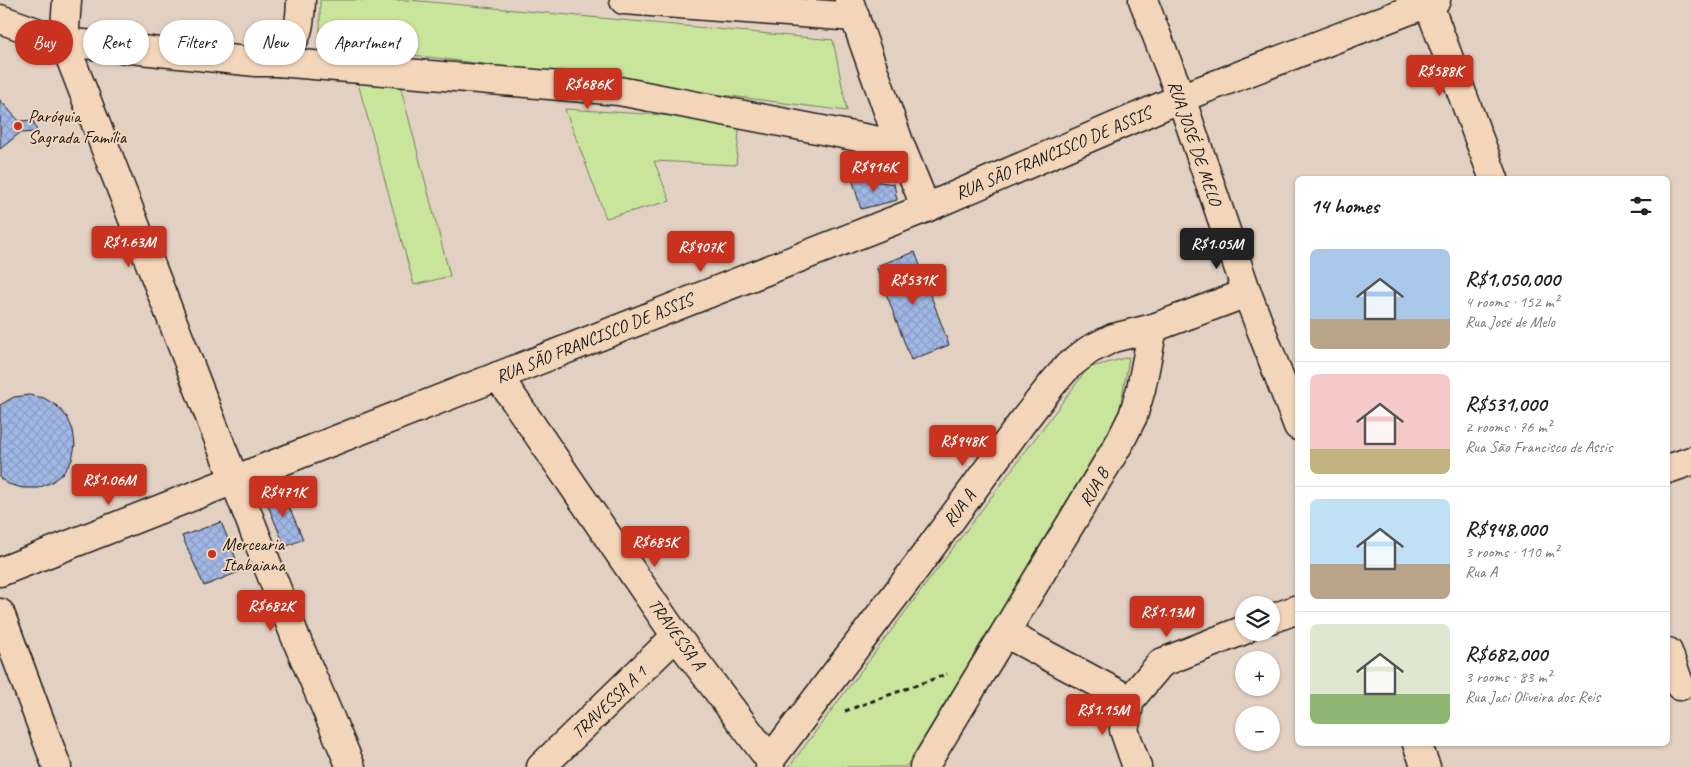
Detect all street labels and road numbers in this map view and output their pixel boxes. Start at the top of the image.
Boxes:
street label: RUA JOSÉ DE MELO [1163,78,1227,210]
street label: RUA SÃO FRANCISCO DE ASSIS [952,101,1157,204]
street label: RUA SÃO FRANCISCO DE ASSIS [492,287,699,388]
street label: RUA B [1074,462,1115,510]
street label: RUA A [938,484,980,531]
street label: TRAVESSA A [644,594,711,675]
street label: TRAVESSA A 1 [567,660,652,743]

